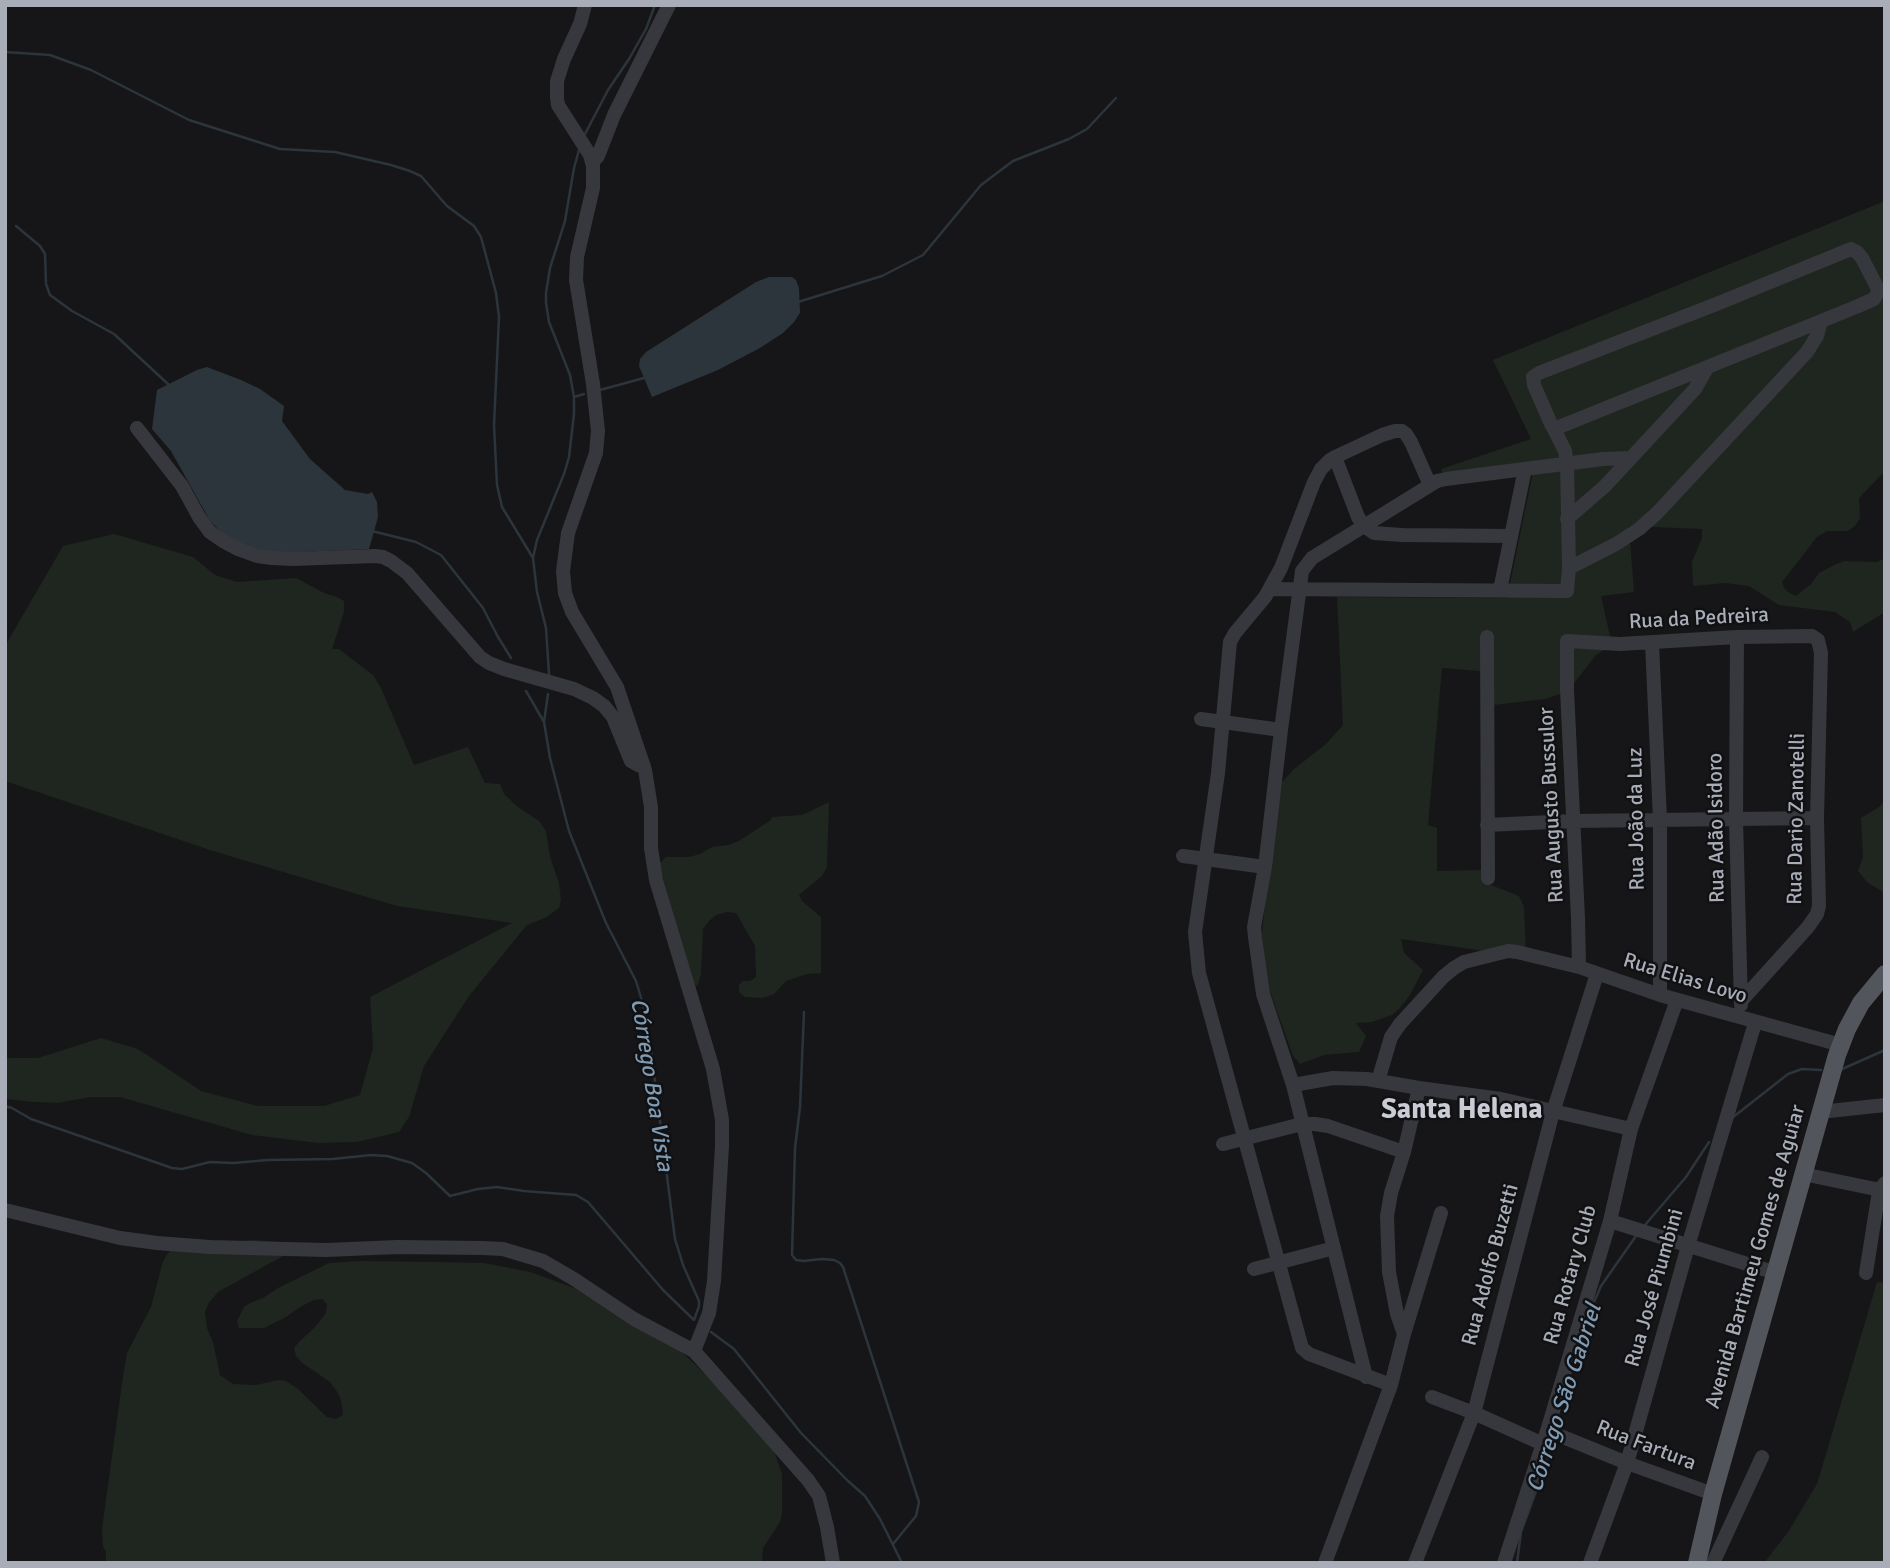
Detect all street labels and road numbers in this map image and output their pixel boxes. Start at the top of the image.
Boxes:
street label: Rua da Pedreira [1628,603,1770,635]
street label: Rua Augusto Bussulor [1534,706,1570,904]
street label: Rua Dario Zanotelli [1783,733,1811,905]
street label: Rua João da Luz [1623,747,1651,891]
street label: Rua Adão Isidoro [1703,753,1731,903]
street label: Rua Elias Lovo [1620,948,1750,1010]
street label: Avenida Bartimeu Gomes de Aguiar [1700,1102,1812,1412]
street label: Rua Adolfo Buzetti [1457,1181,1525,1349]
street label: Rua Rotary Club [1539,1202,1603,1348]
street label: Rua José Piumbini [1620,1206,1690,1370]
street label: Rua Fartura [1592,1415,1700,1477]

